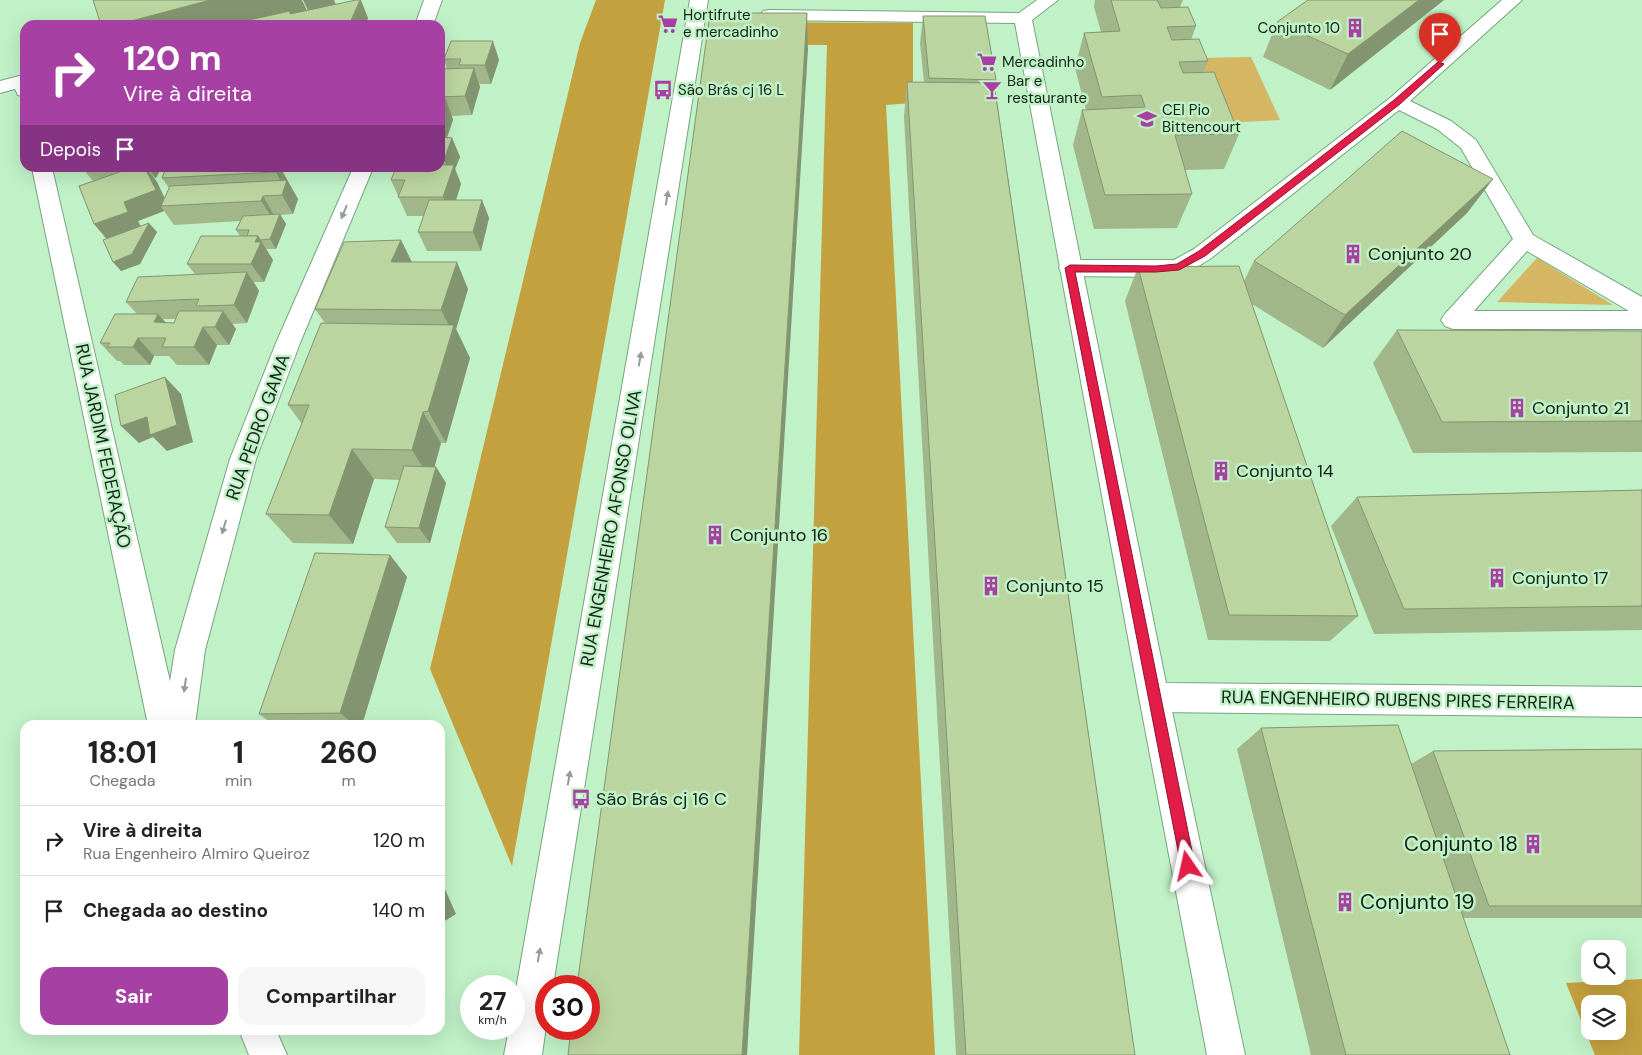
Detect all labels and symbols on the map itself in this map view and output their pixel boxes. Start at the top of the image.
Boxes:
place label: Hortifrute e mercadinho [683,5,779,42]
supermarket icon: Hortifrute e mercadinho [657,13,679,35]
pin [1419,13,1461,64]
building icon: Conjunto 10 [1344,17,1366,39]
place label: Conjunto 10 [1257,18,1340,38]
supermarket icon: Mercadinho [976,51,998,73]
place label: Mercadinho [1002,52,1084,72]
place label: Bar e restaurante [1007,71,1087,108]
bus stop icon: São Brás cj 16 L [652,79,674,101]
bar icon: Bar e restaurante [981,79,1003,101]
place label: São Brás cj 16 L [678,80,784,100]
place label: CEI Pio Bittencourt [1162,100,1241,137]
school or university icon: CEI Pio Bittencourt [1136,108,1158,130]
one-way arrow [663,190,671,206]
one-way arrow [340,205,348,219]
place label: Conjunto 20 [1368,242,1472,266]
building icon: Conjunto 20 [1342,243,1364,265]
street label: RUA JARDIM FEDERAÇÃO [70,342,136,550]
one-way arrow [636,350,644,366]
street label: RUA PEDRO GAMA [220,351,296,503]
street label: RUA ENGENHEIRO AFONSO OLIVA [575,388,647,668]
place label: Conjunto 21 [1532,396,1629,420]
building icon: Conjunto 21 [1506,397,1528,419]
place label: Conjunto 14 [1236,459,1334,483]
building icon: Conjunto 14 [1210,460,1232,482]
one-way arrow [220,520,228,535]
place label: Conjunto 16 [730,523,828,547]
building icon: Conjunto 16 [704,524,726,546]
place label: Conjunto 17 [1512,566,1608,590]
building icon: Conjunto 17 [1486,567,1508,589]
place label: Conjunto 15 [1006,574,1104,598]
building icon: Conjunto 15 [980,575,1002,597]
one-way arrow [181,677,189,693]
street label: RUA ENGENHEIRO RUBENS PIRES FERREIRA [1221,685,1575,715]
one-way arrow [566,769,574,785]
place label: São Brás cj 16 C [596,787,727,811]
bus stop icon: São Brás cj 16 C [570,788,592,810]
place label: Conjunto 18 [1404,830,1518,858]
building icon: Conjunto 18 [1522,833,1544,855]
position arrow [1161,839,1213,891]
place label: Conjunto 19 [1360,888,1474,916]
building icon: Conjunto 19 [1334,891,1356,913]
one-way arrow [536,947,544,963]
speed limit sign: 30 [535,975,600,1040]

